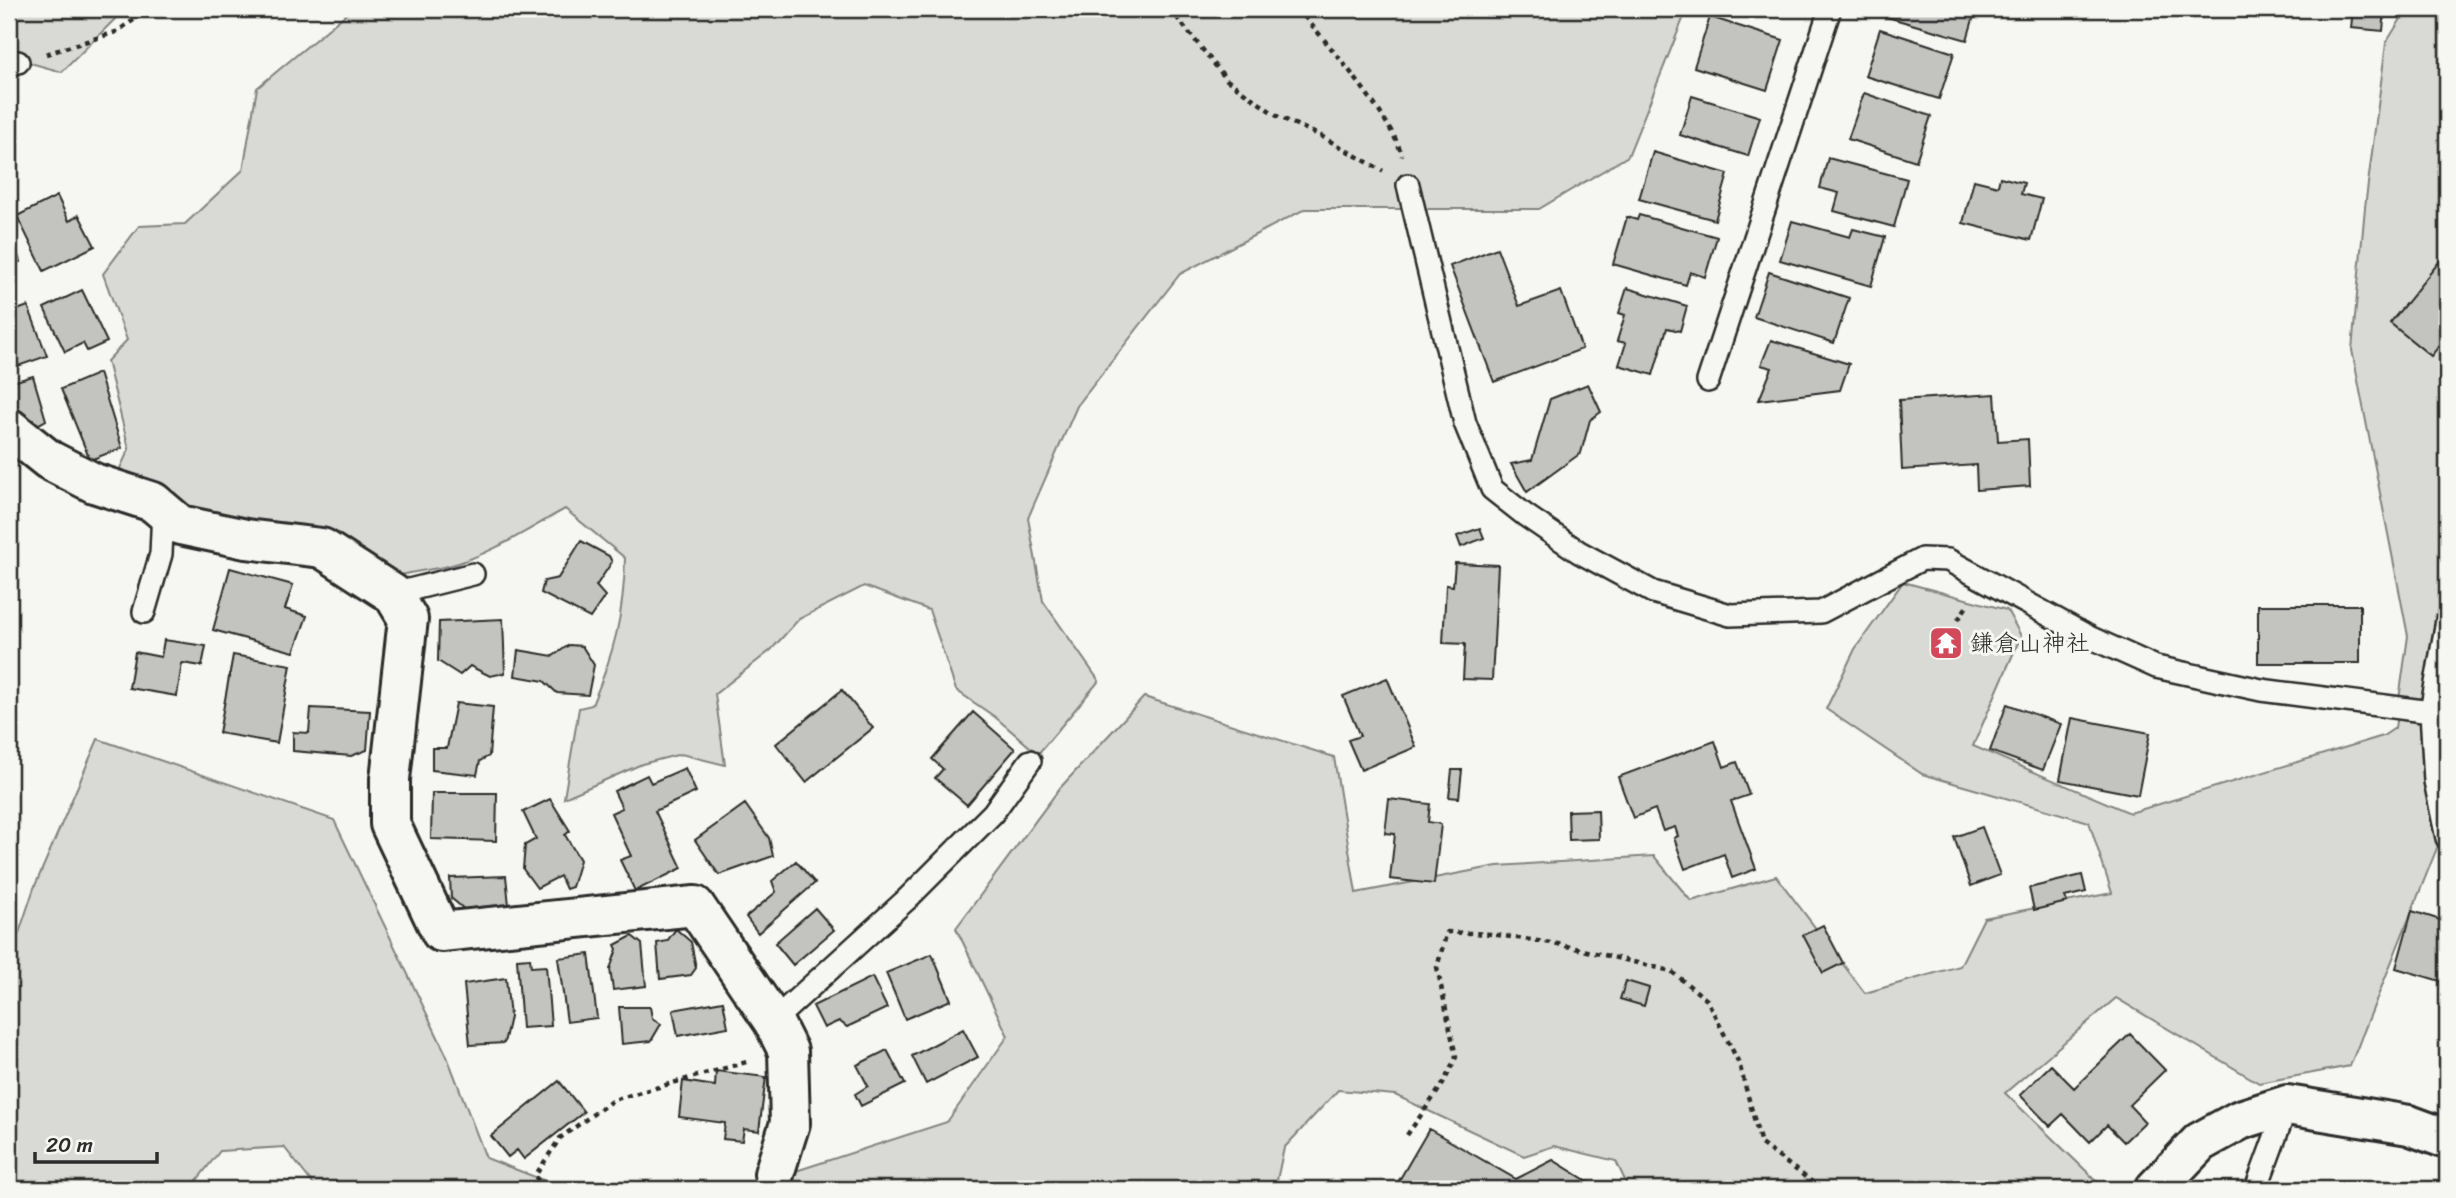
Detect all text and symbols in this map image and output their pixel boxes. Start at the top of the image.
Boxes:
place label: 鎌倉山神社 [1970,622,2090,664]
temple icon: 鎌倉山神社 [1927,624,1965,662]
scale bar [35,1121,158,1165]
text: 20 m [46,1126,93,1164]

